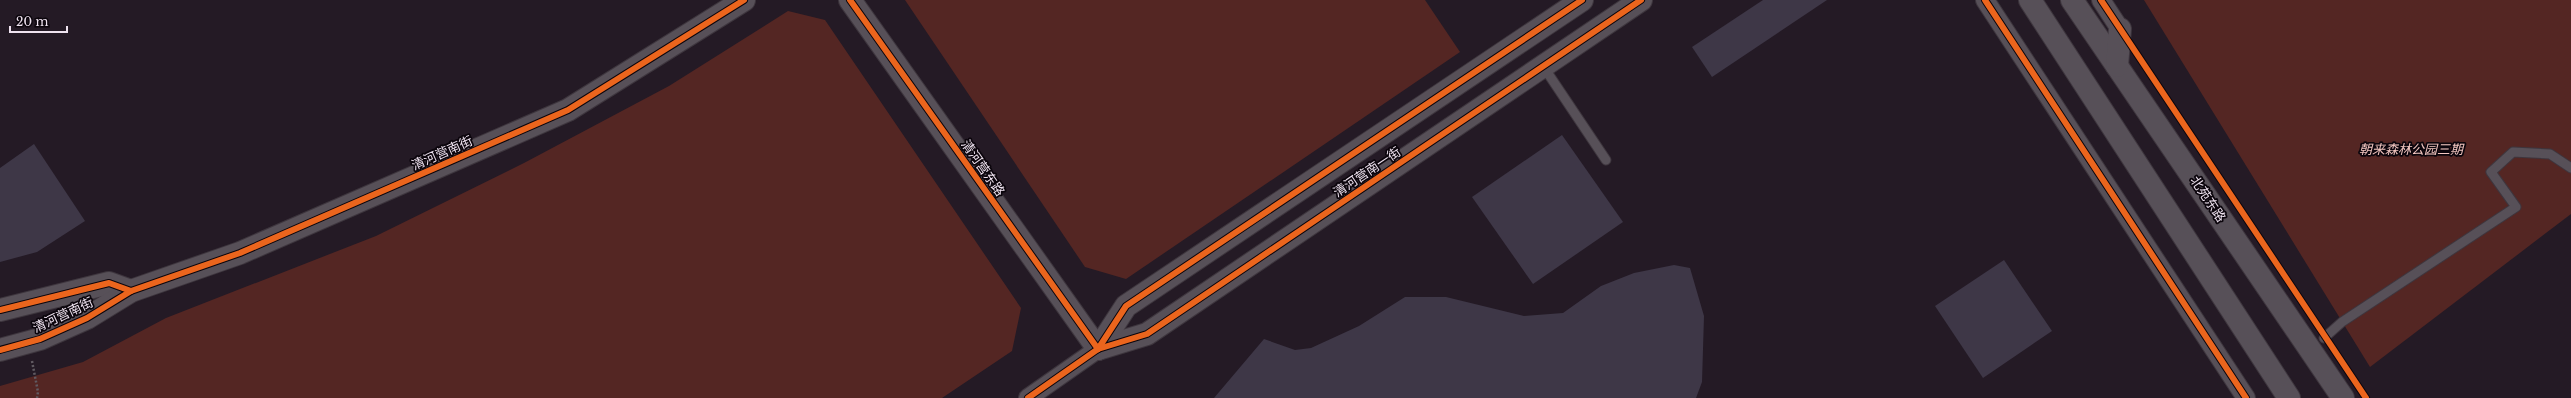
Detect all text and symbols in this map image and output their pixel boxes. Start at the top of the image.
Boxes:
scale bar [10,8,67,34]
text: 20 m [16,14,48,29]
street label: 清河营南街 [409,132,475,174]
street label: 清河营东路 [957,136,1009,200]
park label: 朝来森林公园三期 [2359,141,2465,158]
street label: 清河营南一街 [1330,143,1404,201]
street label: 北苑东路 [2186,173,2230,225]
street label: 清河营南街 [30,294,96,336]

